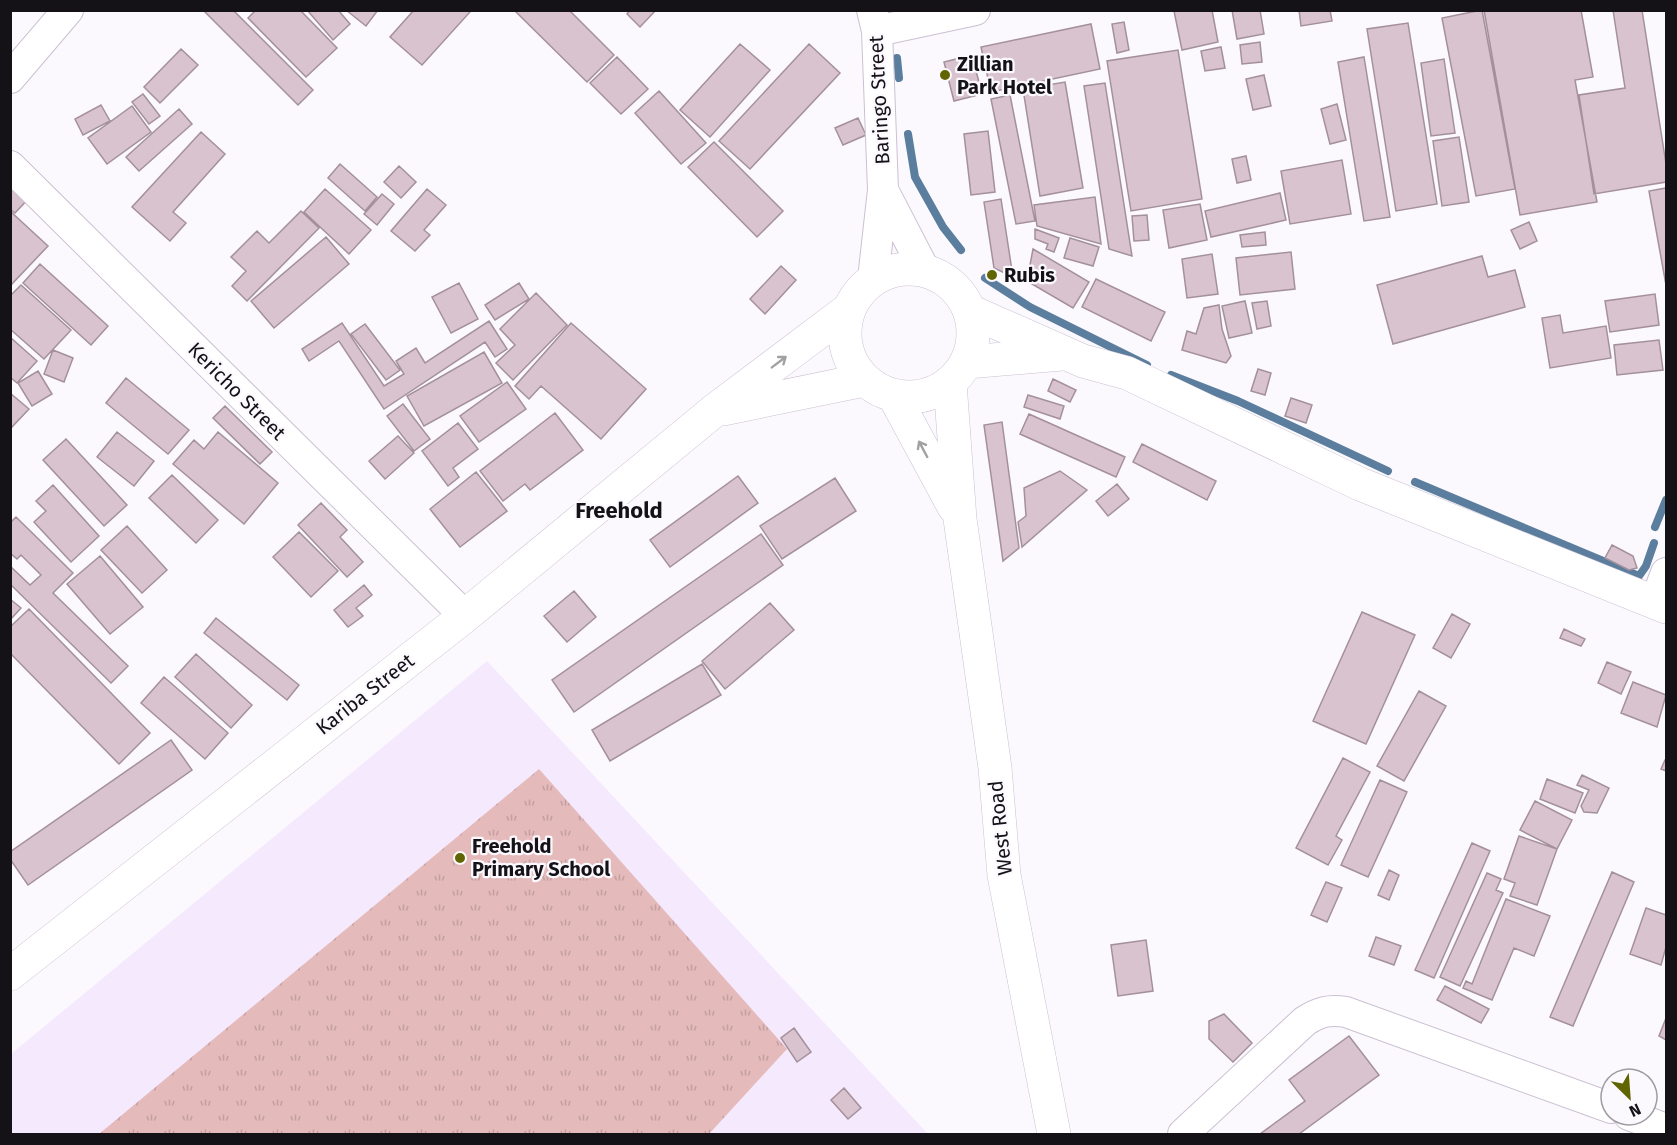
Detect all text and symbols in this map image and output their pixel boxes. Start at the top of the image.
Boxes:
street label: Baringo Street [864,34,894,165]
place label: Zillian Park Hotel [957,52,1052,99]
marker: Zillian Park Hotel [938,68,952,82]
place label: Rubis [1004,263,1055,287]
marker: Rubis [985,268,999,282]
street label: Kericho Street [183,337,291,445]
one-way arrow [770,356,786,369]
one-way arrow [917,441,928,459]
district label: Freehold [575,497,663,524]
street label: Kariba Street [311,648,419,740]
street label: West Road [983,779,1017,877]
place label: Freehold Primary School [472,834,610,881]
marker: Freehold Primary School [453,851,467,865]
north arrow [1599,1067,1659,1127]
text: N [1626,1099,1644,1121]

